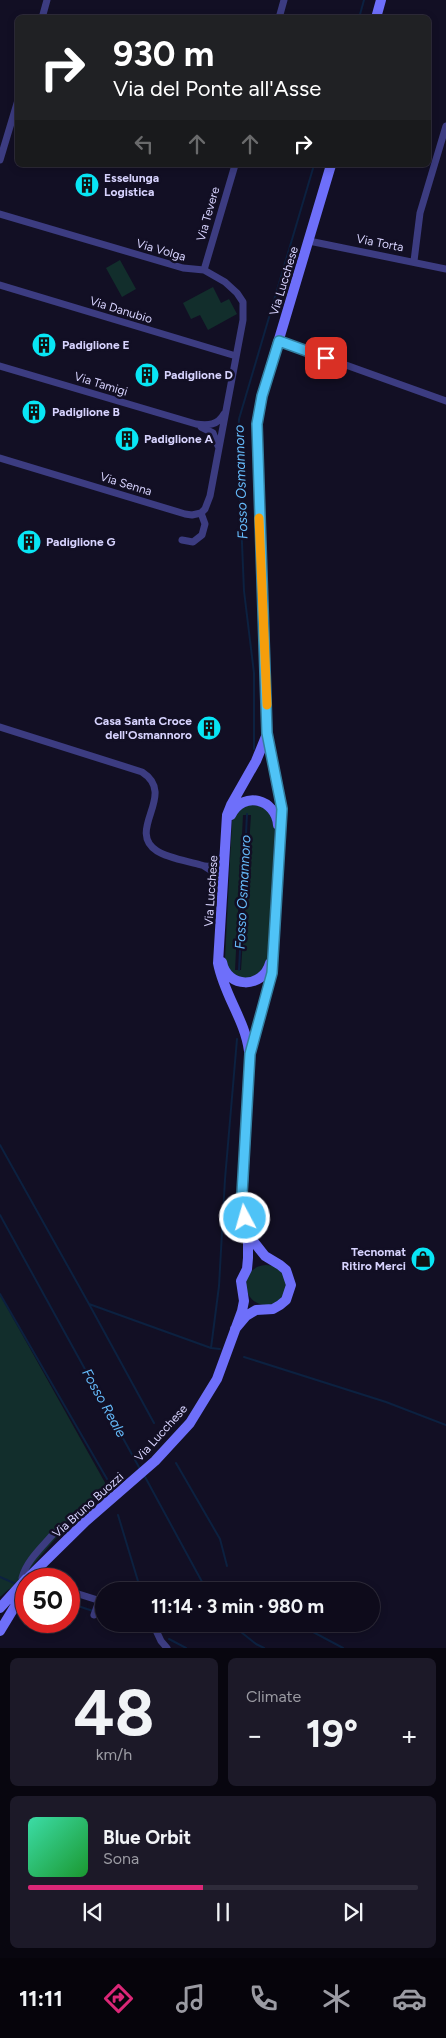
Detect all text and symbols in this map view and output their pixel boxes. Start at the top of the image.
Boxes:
text: 930 m [113,33,214,75]
icon: right [30,35,95,100]
text: Via del Ponte all'Asse [113,75,321,102]
icon: left [130,130,158,158]
icon: ahead [183,130,211,158]
icon: ahead [236,130,264,158]
icon: right [289,130,317,158]
place label: Esselunga Logistica [104,171,159,199]
building icon: Esselunga Logistica [74,172,100,198]
street label: Via Tevere [194,185,223,243]
street label: Via Torta [355,232,405,254]
street label: Via Volga [135,236,187,264]
street label: Via Lucchese [267,244,301,317]
street label: Via Danubio [88,294,154,326]
building icon: Padiglione E [31,332,57,358]
pin [305,337,347,379]
place label: Padiglione E [62,338,129,352]
icon: arrive [312,344,340,372]
building icon: Padiglione D [134,362,160,388]
place label: Padiglione D [164,368,233,382]
street label: Via Tamigi [73,369,129,399]
building icon: Padiglione B [21,399,47,425]
place label: Padiglione B [52,405,120,419]
water label: Fosso Osmannoro [231,424,251,540]
building icon: Padiglione A [114,426,140,452]
place label: Padiglione A [144,432,213,446]
street label: Via Senna [98,469,154,499]
building icon: Padiglione G [16,529,42,555]
place label: Padiglione G [46,535,115,549]
place label: Casa Santa Croce dell'Osmannoro [94,714,192,742]
building icon: Casa Santa Croce dell'Osmannoro [196,715,222,741]
water label: Fosso Osmannoro [232,834,254,950]
street label: Via Lucchese [202,854,221,927]
position arrow [218,1191,270,1243]
place label: Tecnomat Ritiro Merci [342,1245,406,1273]
shop icon: Tecnomat Ritiro Merci [410,1246,436,1272]
water label: Fosso Reale [78,1366,130,1441]
street label: Via Lucchese [132,1401,190,1464]
street label: Via Bruno Buozzi [50,1470,126,1540]
speed limit sign: 50 [15,1568,80,1633]
text: 11:14 · 3 min · 980 m [151,1595,324,1618]
text: 48 [74,1673,154,1751]
text: Climate [246,1687,301,1706]
text: 19° [306,1711,358,1757]
text: − [246,1718,263,1752]
text: + [401,1718,418,1752]
text: km/h [96,1745,132,1764]
text: Blue Orbit [103,1826,191,1849]
text: Sona [103,1849,139,1868]
icon: previous [79,1898,107,1926]
icon: pause [209,1898,237,1926]
icon: next [339,1898,367,1926]
icon: directions [101,1981,136,2016]
icon: music [173,1981,208,2016]
icon: phone [246,1981,281,2016]
icon: climate [319,1981,354,2016]
icon: car [392,1981,427,2016]
text: 11:11 [19,1985,63,2012]

